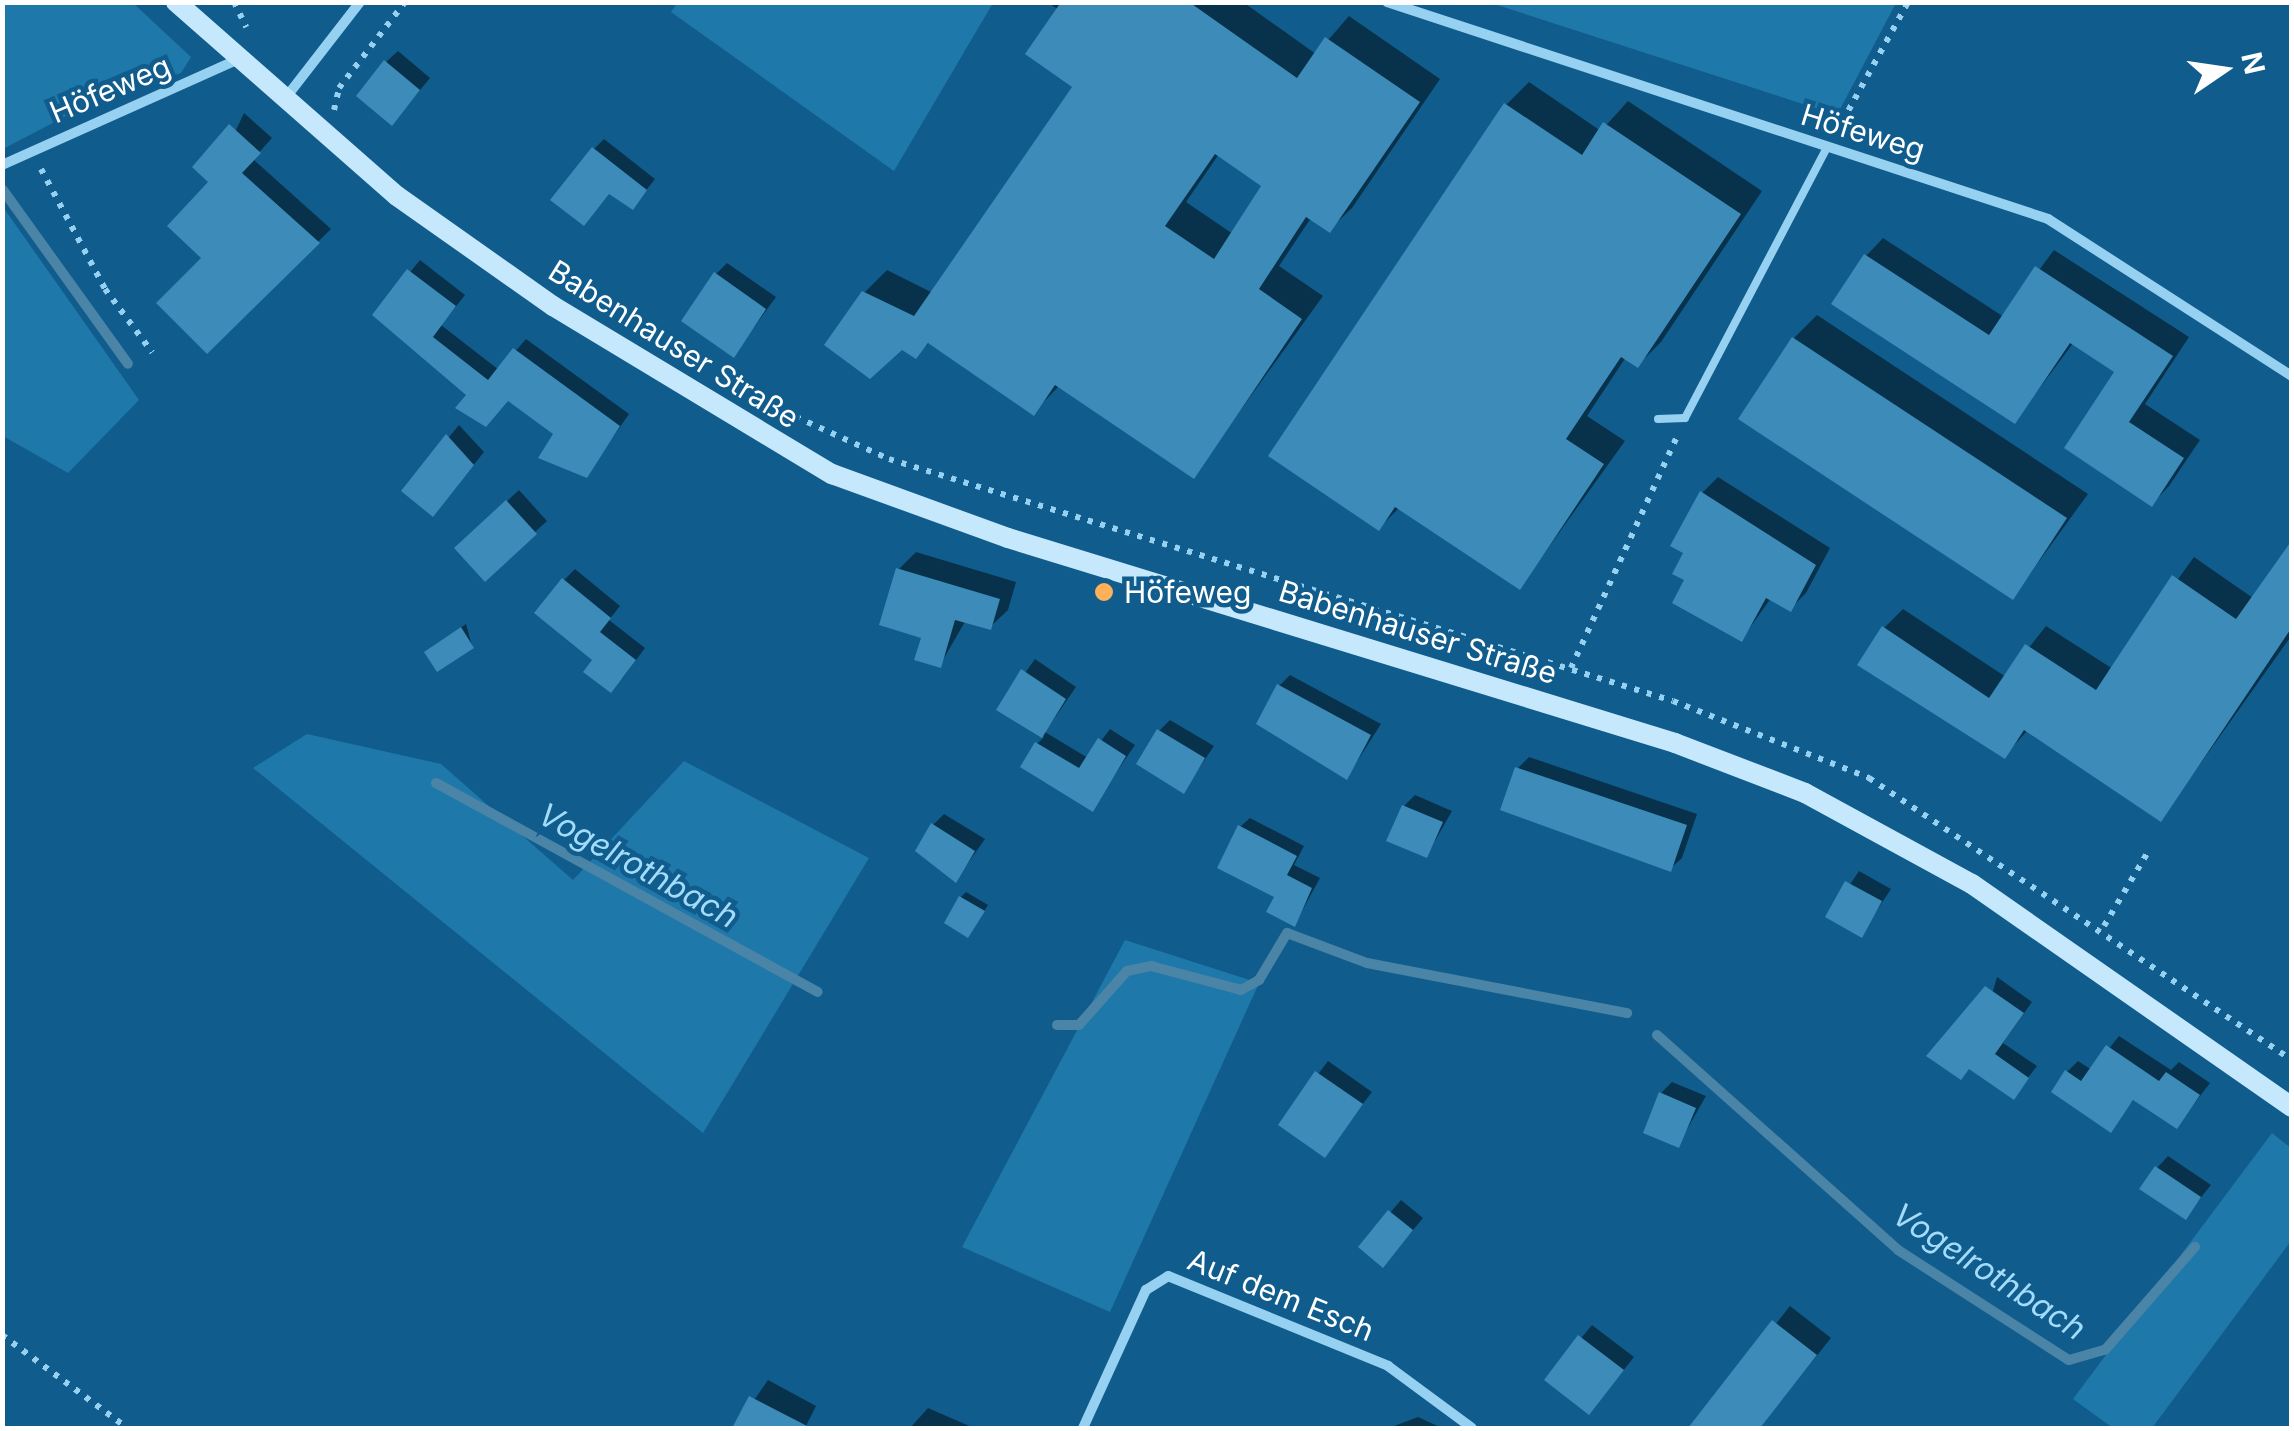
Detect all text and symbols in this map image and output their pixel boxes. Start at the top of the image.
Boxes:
north arrow [2174,20,2274,120]
street label: Höfeweg [44,48,176,130]
text: N [2234,49,2272,77]
street label: Höfeweg [1797,96,1929,168]
street label: Babenhauser Straße [542,252,806,436]
street label: Babenhauser Straße [1275,573,1561,691]
place label: Höfeweg [1124,574,1251,610]
marker: Höfeweg [1093,581,1115,603]
water label: Vogelrothbach [532,795,744,937]
water label: Vogelrothbach [1885,1195,2093,1349]
street label: Auf dem Esch [1183,1241,1379,1349]

